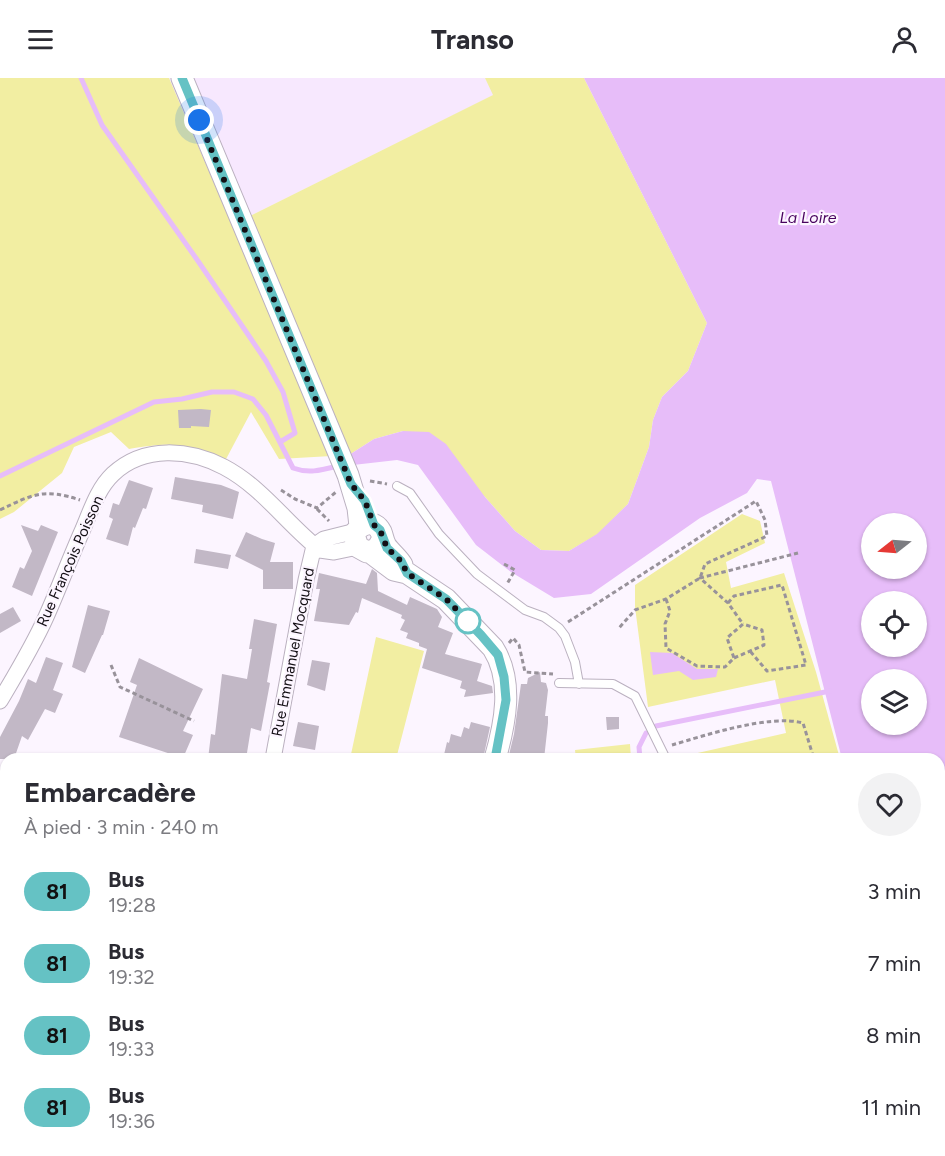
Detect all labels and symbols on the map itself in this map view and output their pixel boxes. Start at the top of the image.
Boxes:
your location [184,105,214,135]
water label: La Loire [779,208,837,227]
street label: Rue François Poisson [33,493,107,629]
north arrow [861,513,927,579]
street label: Rue Emmanuel Mocquard [268,566,318,738]
unlabelled marker [455,608,481,634]

